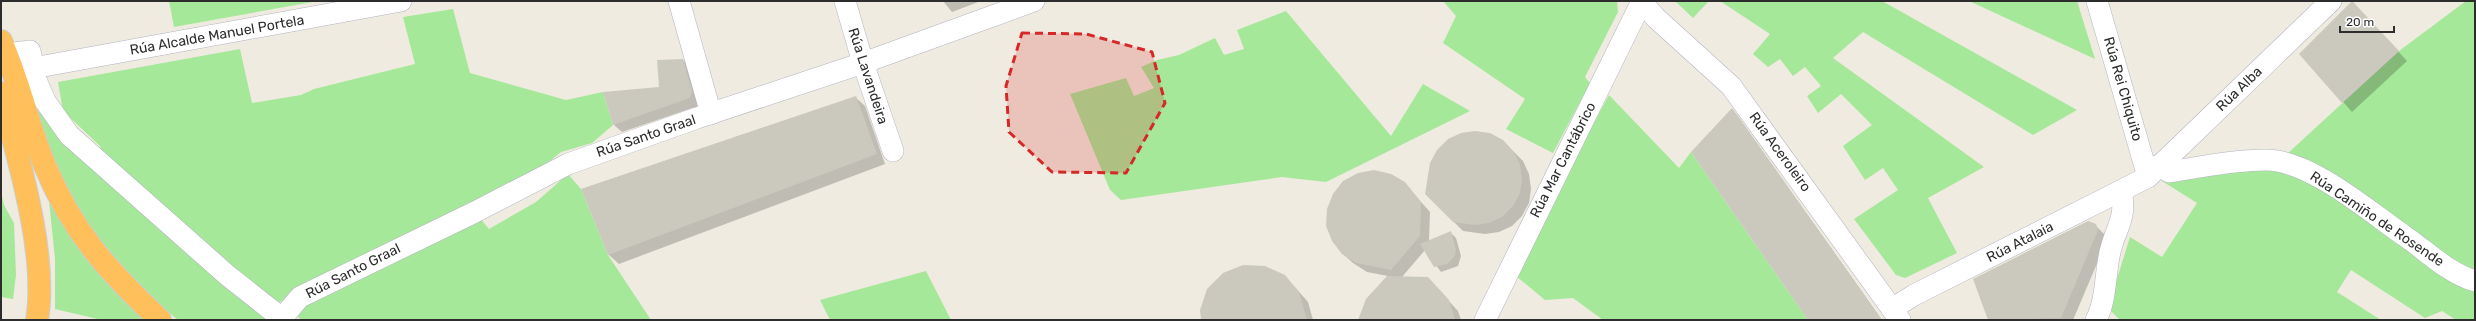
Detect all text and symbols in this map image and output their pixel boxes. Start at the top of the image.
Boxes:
scale bar [2340,8,2394,34]
street label: Rúa Alcalde Manuel Portela [128,11,306,59]
text: 20 m [2346,15,2374,29]
street label: Rúa Lavandeira [844,26,892,126]
street label: Rúa Rei Chiquito [2100,35,2146,143]
street label: Rúa Alba [2213,63,2265,115]
street label: Rúa Mar Cantábrico [1526,99,1600,221]
street label: Rúa Aceroleiro [1745,109,1815,195]
street label: Rúa Santo Graal [594,111,698,161]
street label: Rúa Camiño de Rosende [2307,168,2447,270]
street label: Rúa Atalaia [1984,218,2056,266]
street label: Rúa Santo Graal [303,240,403,302]

